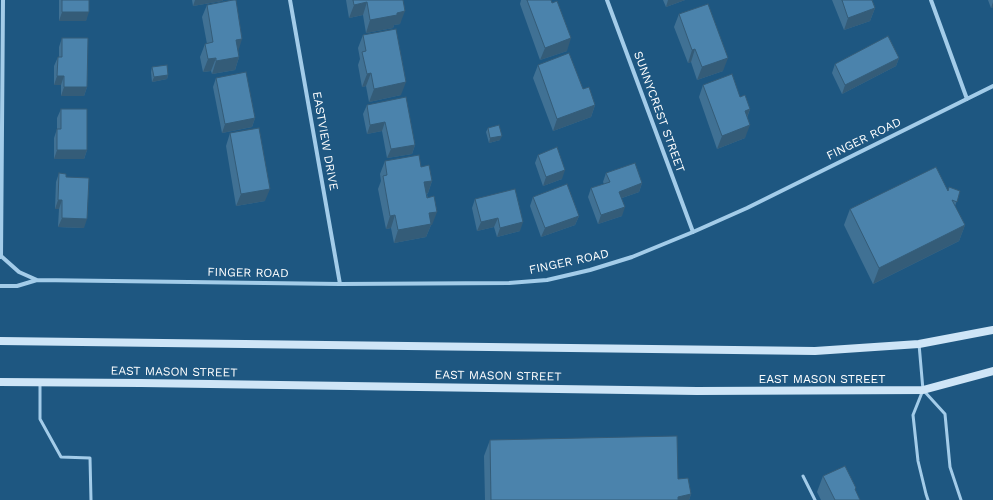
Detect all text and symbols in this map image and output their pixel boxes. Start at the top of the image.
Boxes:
street label: SUNNYCREST STREET [630,49,688,175]
street label: EASTVIEW DRIVE [309,90,341,192]
street label: FINGER ROAD [824,115,904,163]
street label: FINGER ROAD [528,247,610,277]
street label: FINGER ROAD [207,265,289,281]
street label: EAST MASON STREET [110,364,238,380]
street label: EAST MASON STREET [434,368,562,384]
street label: EAST MASON STREET [759,372,885,386]

